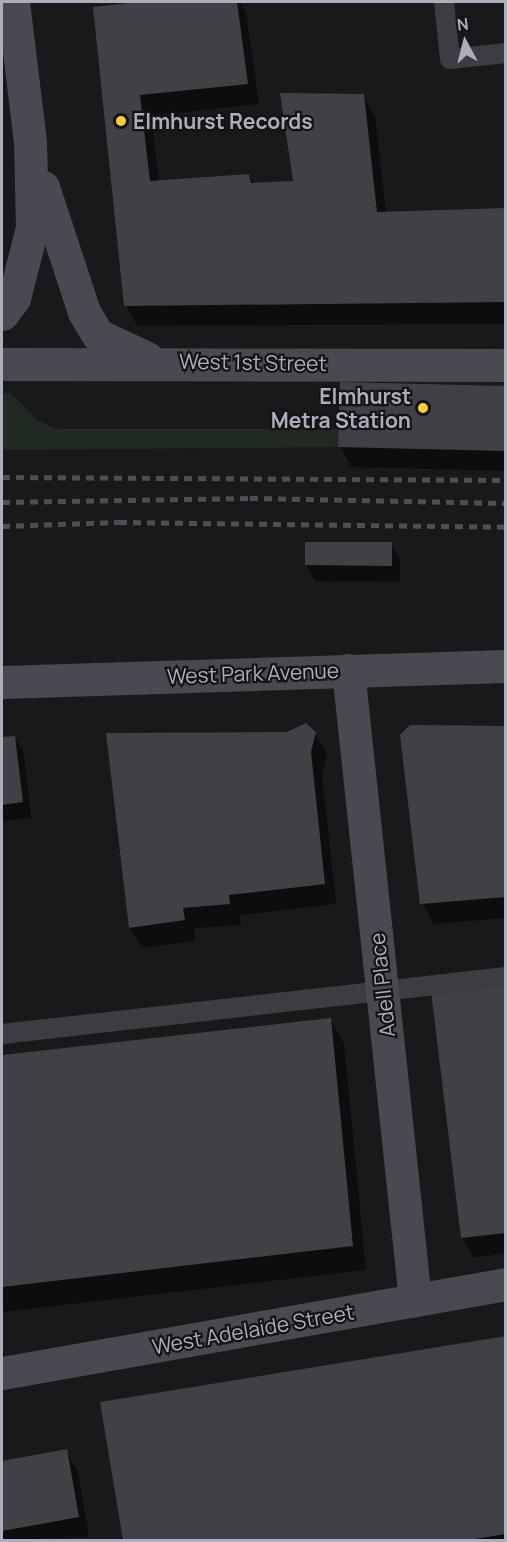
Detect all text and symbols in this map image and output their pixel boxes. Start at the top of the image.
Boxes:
north arrow [435,12,495,72]
text: N [456,13,470,36]
place label: Elmhurst Records [133,108,313,134]
marker: Elmhurst Records [114,114,128,128]
street label: West 1st Street [179,348,327,376]
place label: Elmhurst Metra Station [271,383,411,433]
marker: Elmhurst Metra Station [416,401,430,415]
street label: West Park Avenue [166,657,340,689]
street label: Adell Place [364,932,400,1038]
street label: West Adelaide Street [150,1299,356,1359]

